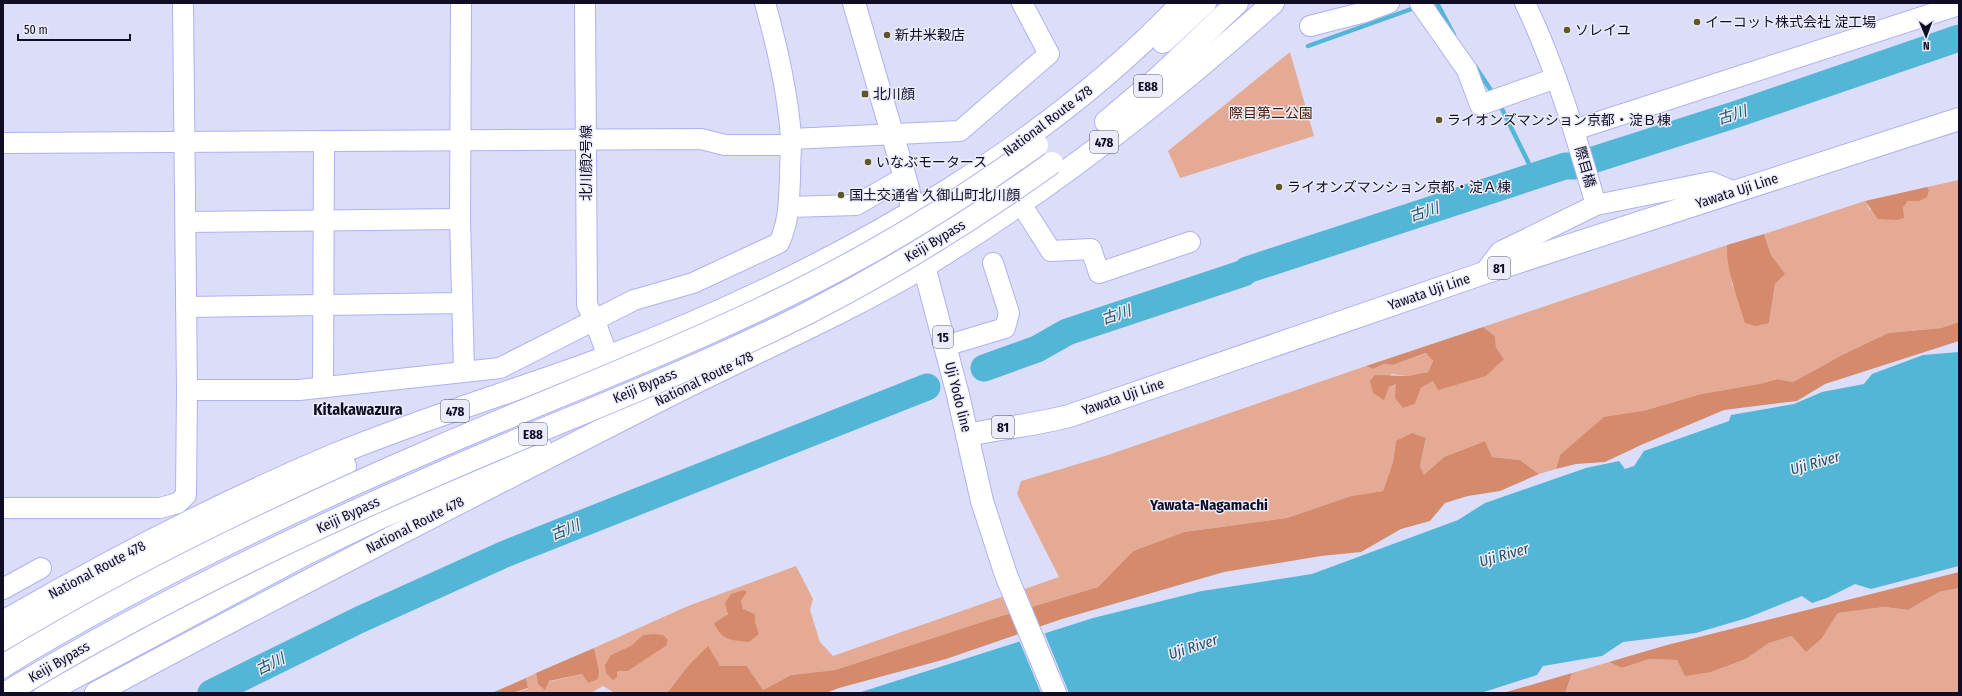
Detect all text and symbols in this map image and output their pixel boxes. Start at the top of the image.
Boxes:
place label: イーコット株式会社 淀工場 [1705,14,1876,31]
scale bar [18,16,130,42]
north arrow [1906,16,1946,56]
marker: イーコット株式会社 淀工場 [1692,17,1702,27]
place label: ソレイユ [1575,22,1631,39]
text: 50 m [24,23,48,37]
marker: ソレイユ [1562,25,1572,35]
place label: 新井米穀店 [895,27,965,44]
marker: 新井米穀店 [882,30,892,40]
text: N [1923,39,1930,52]
road number: E88 [1134,75,1162,97]
street label: National Route 478 [1000,82,1096,160]
place label: 北川顔 [873,86,915,103]
marker: 北川顔 [860,89,870,99]
water label: 古川 [1715,101,1751,128]
park label: 際目第二公園 [1229,105,1313,122]
place label: ライオンズマンション京都・淀Ｂ棟 [1447,112,1671,129]
marker: ライオンズマンション京都・淀Ｂ棟 [1434,115,1444,125]
street label: 北川顔2号線 [578,125,595,201]
road number: 478 [1090,131,1118,153]
street label: 際目橋 [1571,144,1599,190]
place label: いなぶモータース [876,154,987,171]
marker: いなぶモータース [863,157,873,167]
street label: Yawata Uji Line [1694,170,1780,212]
place label: ライオンズマンション京都・淀Ａ棟 [1287,179,1511,196]
marker: ライオンズマンション京都・淀Ａ棟 [1274,182,1284,192]
place label: 国土交通省 久御山町北川顔 [849,187,1020,204]
marker: 国土交通省 久御山町北川顔 [836,190,846,200]
water label: 古川 [1407,198,1443,225]
street label: Keiji Bypass [902,216,968,266]
road number: 81 [1488,257,1510,279]
street label: Yawata Uji Line [1386,270,1472,314]
water label: 古川 [1099,301,1135,328]
road number: 15 [933,326,953,348]
street label: National Route 478 [652,348,756,410]
street label: Uji Yodo line [941,360,975,434]
street label: Keiji Bypass [610,365,680,407]
street label: Yawata Uji Line [1080,375,1166,419]
district label: Kitakawazura [313,400,403,419]
road number: 478 [441,400,469,422]
road number: 81 [992,416,1014,438]
road number: E88 [519,423,547,445]
water label: Uji River [1788,447,1843,479]
street label: Keiji Bypass [314,493,382,537]
street label: National Route 478 [363,493,467,557]
district label: Yawata-Nagamachi [1149,496,1268,514]
water label: 古川 [548,515,584,544]
street label: National Route 478 [46,537,148,603]
water label: Uji River [1477,539,1532,571]
water label: Uji River [1166,630,1221,663]
street label: Keiji Bypass [25,638,93,686]
water label: 古川 [253,648,289,679]

